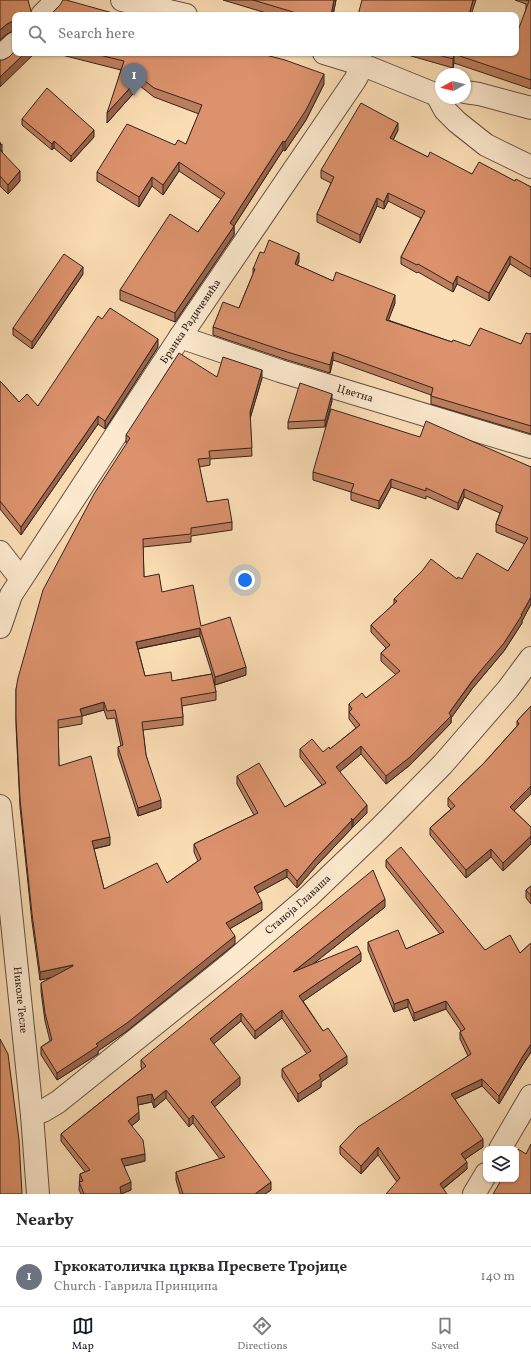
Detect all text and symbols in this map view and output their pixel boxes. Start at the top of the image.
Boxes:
search box [12,12,519,56]
icon: search [26,23,48,45]
text: Search here [58,24,135,45]
pin: 1 [121,63,147,96]
north arrow [435,68,471,104]
street label: Бранка Радичевића [157,276,225,367]
street label: Цветна [335,381,375,406]
your location [235,570,255,590]
street label: Станоја Главаша [262,871,335,938]
street label: Николе Тесле [9,966,31,1034]
map controls [483,1146,519,1182]
button: layers [483,1146,519,1182]
text: Nearby [16,1209,74,1232]
text: Гркокатоличка црква Пресвете Тројице [54,1257,347,1278]
text: 1 [26,1268,32,1286]
text: 140 m [481,1268,515,1286]
text: Church · Гаврила Принципа [54,1278,218,1296]
tab: Map [72,1315,94,1354]
tab: Directions [237,1315,288,1354]
tab: Saved [431,1315,459,1354]

